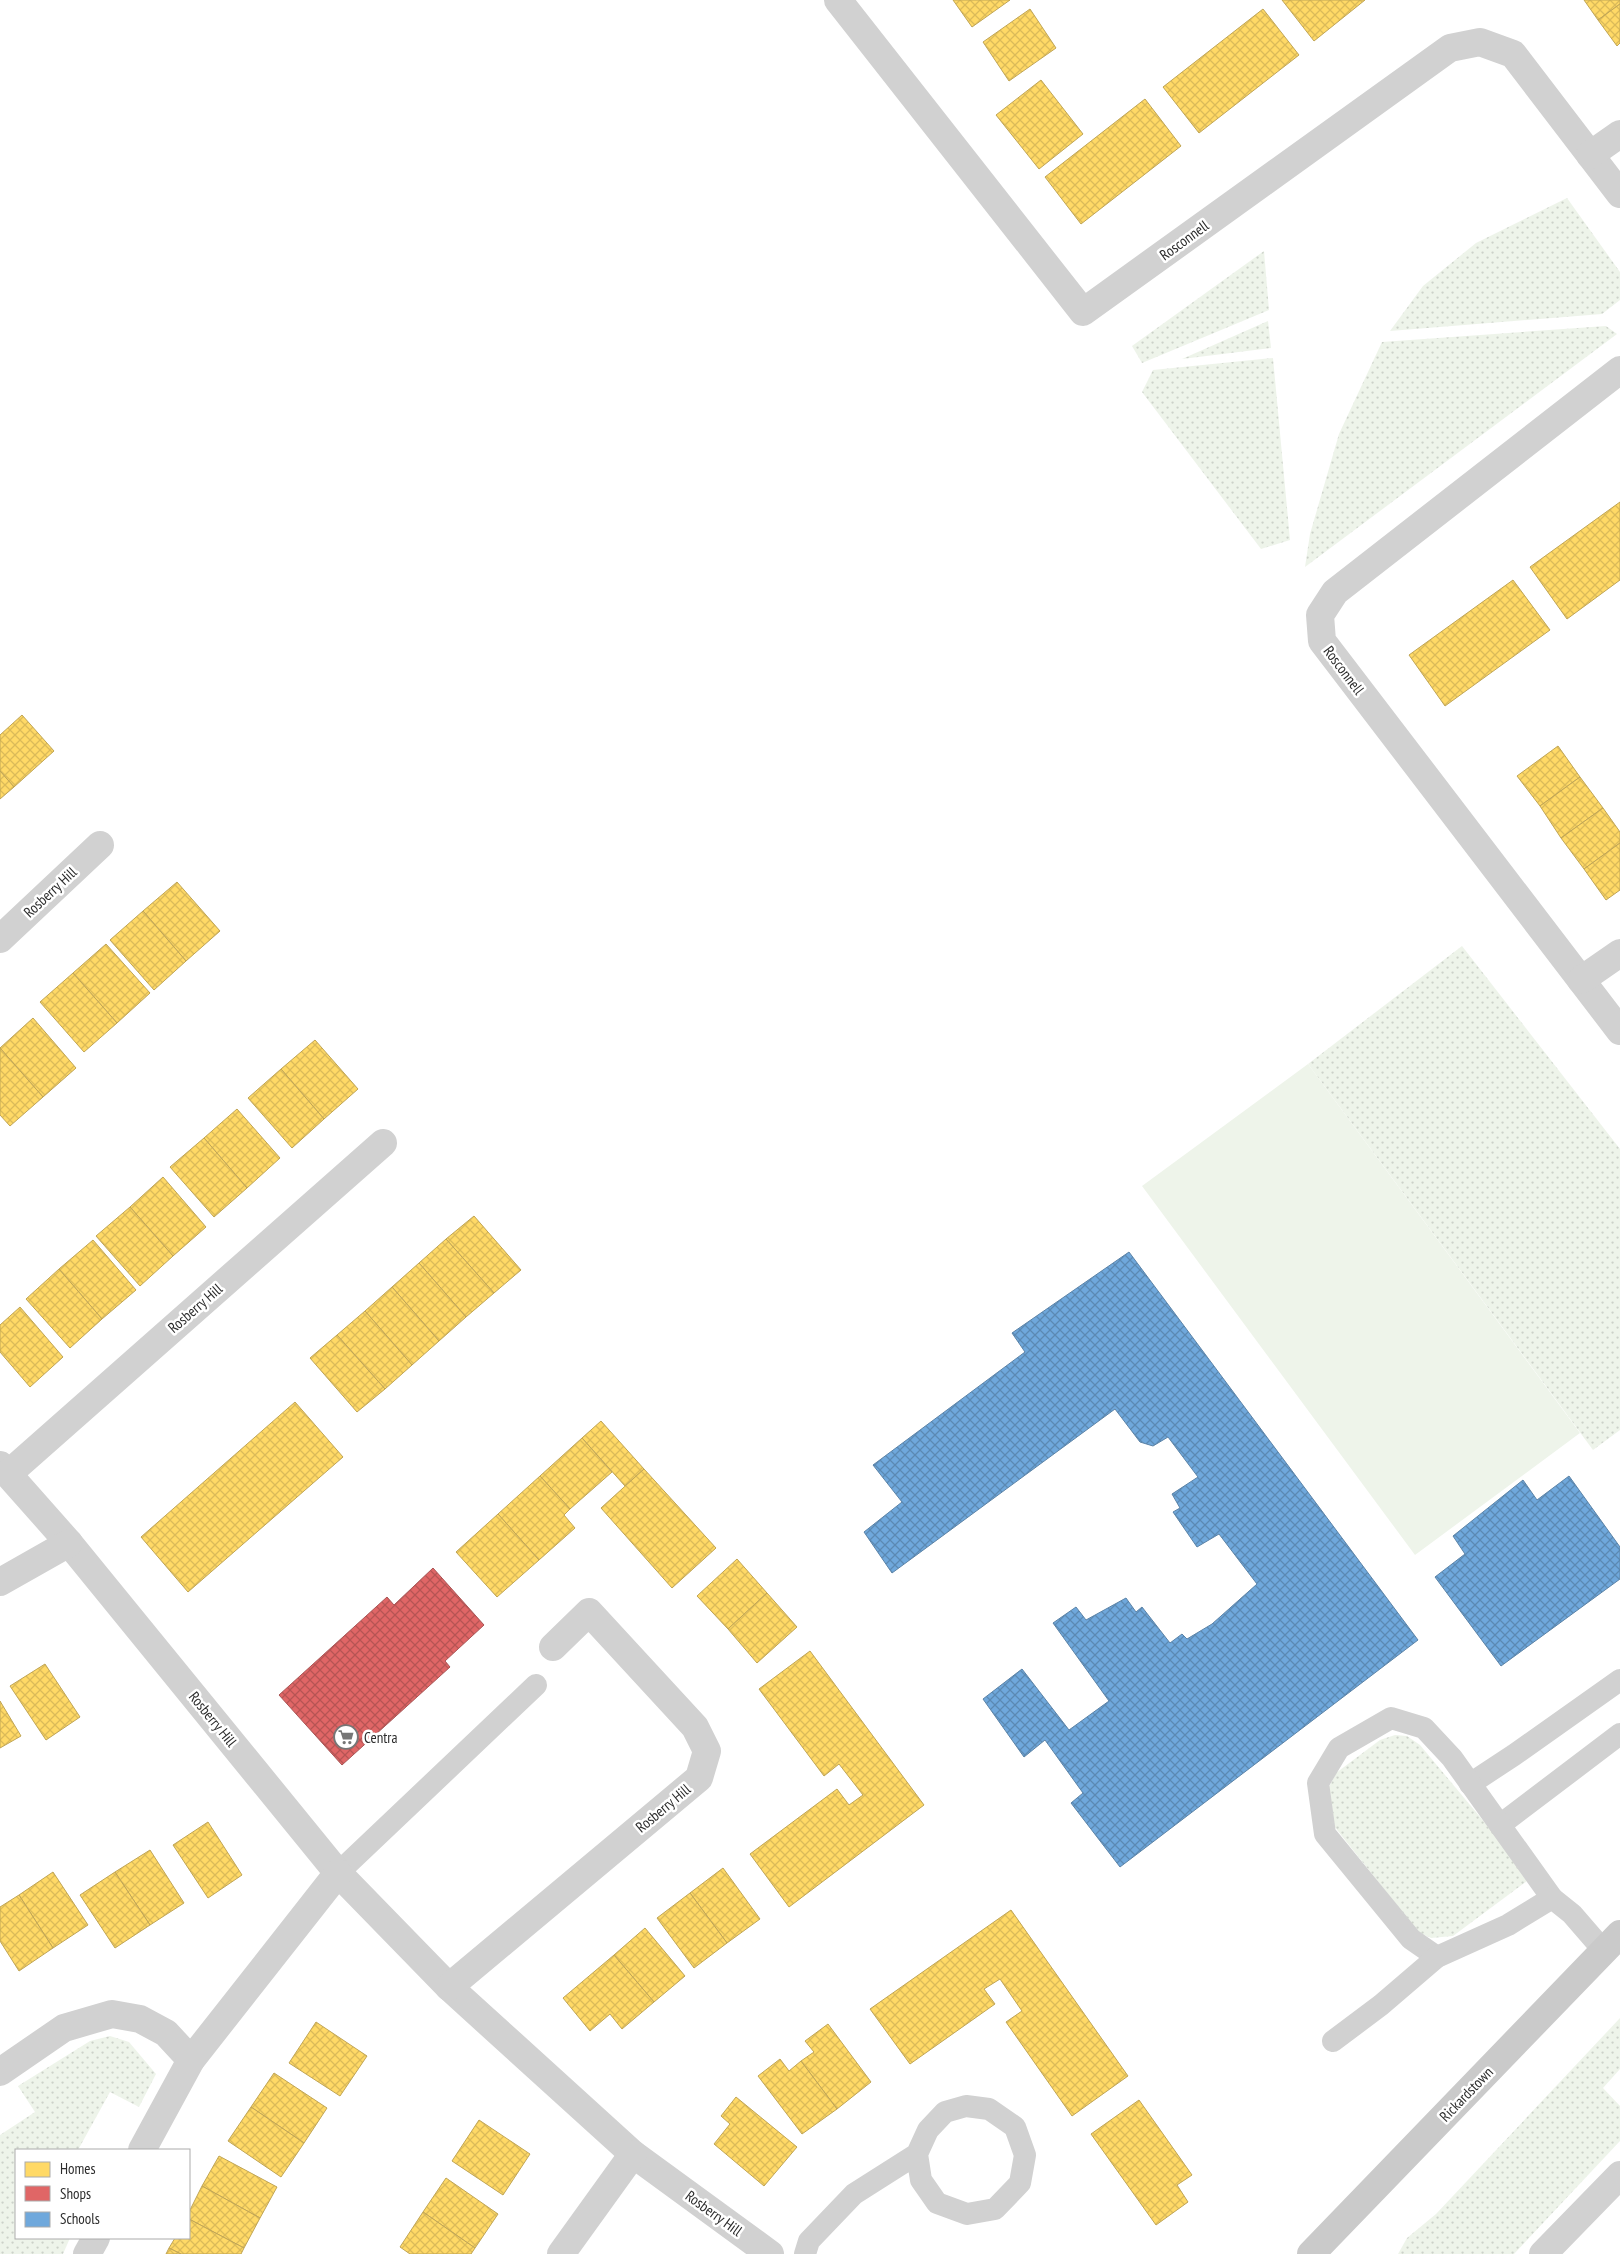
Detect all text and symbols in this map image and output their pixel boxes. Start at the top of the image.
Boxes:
street label: Rosconnell [1156,216,1213,264]
street label: Rosconnell [1320,642,1369,699]
street label: Rosberry Hill [19,862,81,921]
street label: Rosberry Hill [164,1279,226,1337]
street label: Rosberry Hill [185,1687,241,1751]
supermarket icon: Centra [333,1724,359,1750]
place label: Centra [364,1728,397,1747]
street label: Rosberry Hill [632,1779,695,1836]
street label: Rickardstown [1435,2063,1497,2125]
legend [15,2149,190,2239]
text: Homes [60,2159,96,2178]
text: Shops [60,2184,91,2203]
street label: Rosberry Hill [682,2186,747,2240]
text: Schools [60,2209,100,2228]

